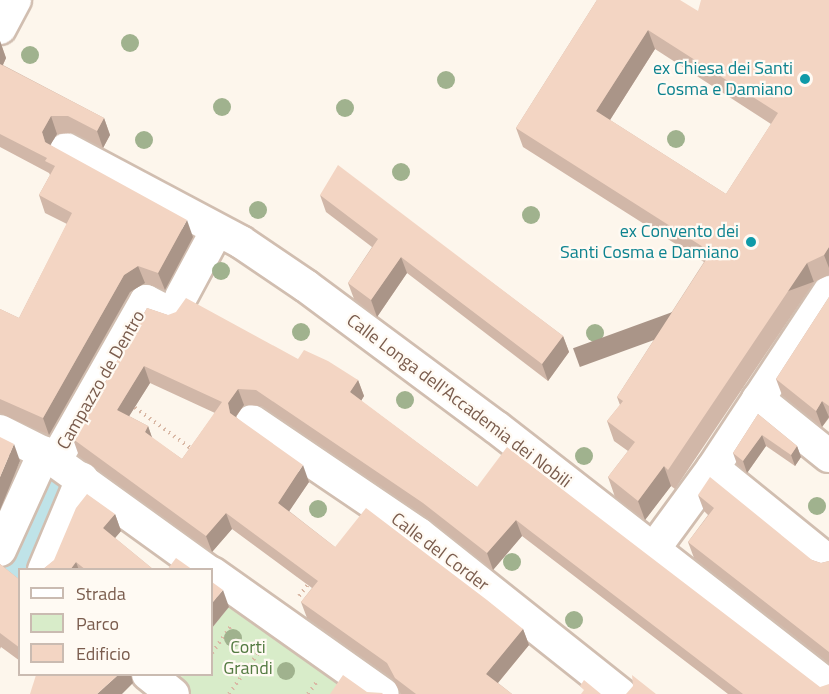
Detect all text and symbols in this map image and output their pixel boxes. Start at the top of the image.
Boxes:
place label: ex Chiesa dei Santi Cosma e Damiano [653,58,793,100]
marker: ex Chiesa dei Santi Cosma e Damiano [798,72,812,86]
place label: ex Convento dei Santi Cosma e Damiano [560,221,739,264]
marker: ex Convento dei Santi Cosma e Damiano [744,235,758,249]
street label: Campazzo de Dentro [52,307,150,453]
street label: Calle Longa dell'Accademia dei Nobili [343,309,575,493]
street label: Calle del Corder [387,508,493,596]
legend [18,568,213,676]
text: Strada [76,580,126,607]
text: Parco [76,610,119,637]
park label: Corti Grandi [223,637,273,680]
text: Edificio [76,640,130,667]

